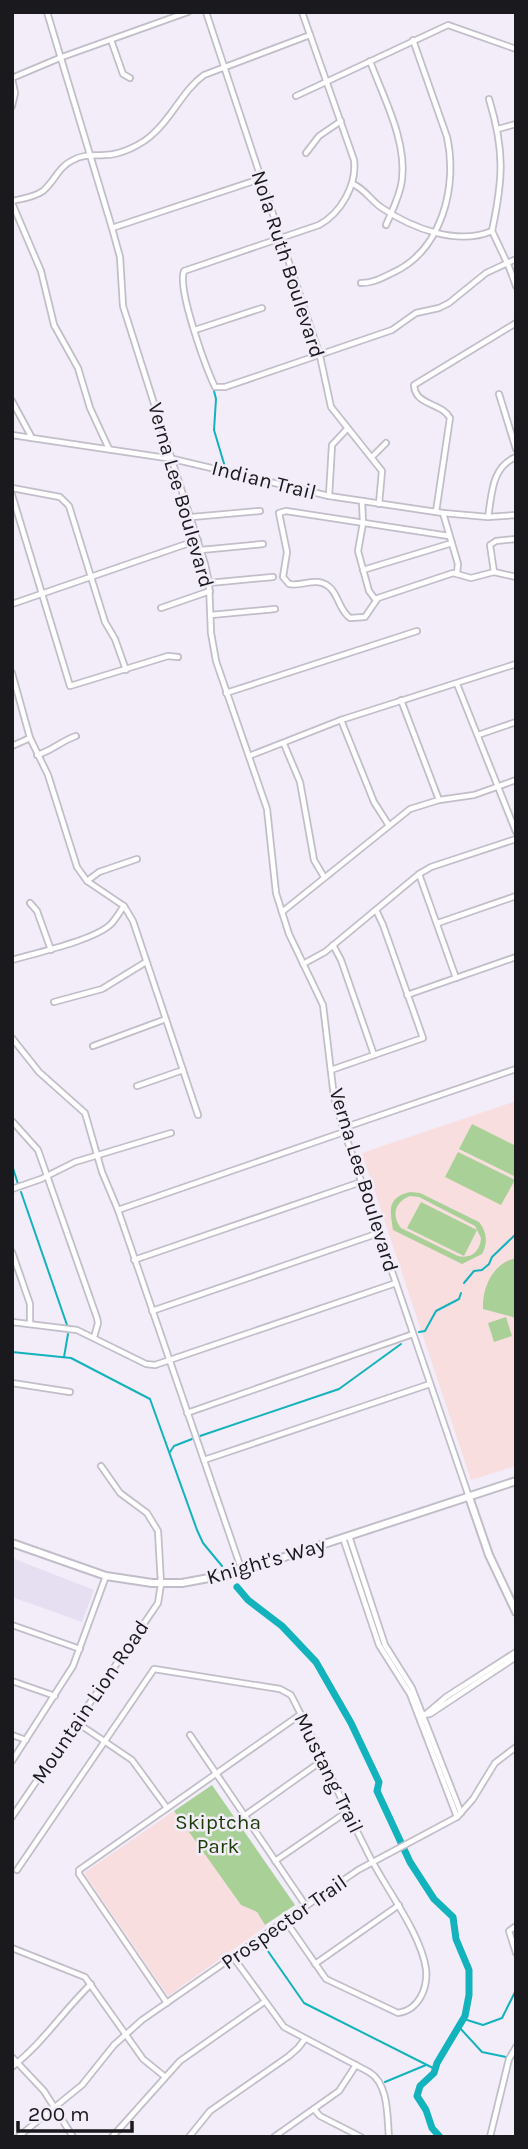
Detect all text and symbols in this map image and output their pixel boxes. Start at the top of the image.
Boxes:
street label: Nola Ruth Boulevard [246,167,330,361]
street label: Verna Lee Boulevard [143,400,219,590]
street label: Indian Trail [209,455,319,505]
street label: Verna Lee Boulevard [325,1085,403,1275]
street label: Knight's Way [204,1533,328,1589]
street label: Mountain Lion Road [26,1616,154,1788]
street label: Mustang Trail [290,1709,368,1837]
park label: Skiptcha Park [175,1810,261,1858]
street label: Prospector Trail [217,1870,351,1974]
scale bar [18,2090,131,2134]
text: 200 m [28,2102,90,2126]

